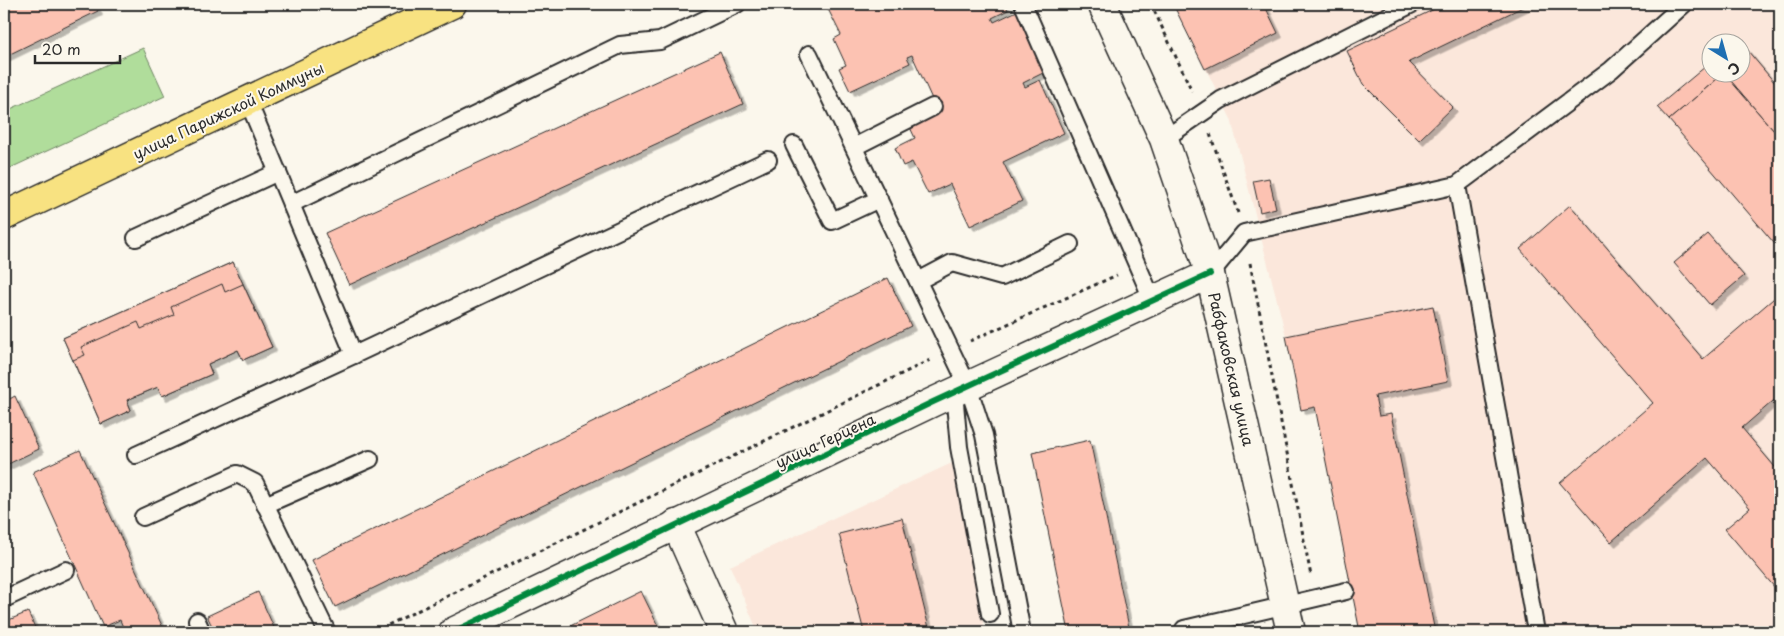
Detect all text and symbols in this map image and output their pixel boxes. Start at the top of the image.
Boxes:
scale bar [35,32,120,64]
north arrow [1702,32,1752,82]
text: 20 m [42,37,81,60]
street label: улица Парижской Коммуны [129,55,327,165]
text: С [1724,57,1745,80]
street label: Рабфаковская улица [1203,290,1261,449]
street label: улица Герцена [771,406,880,473]

